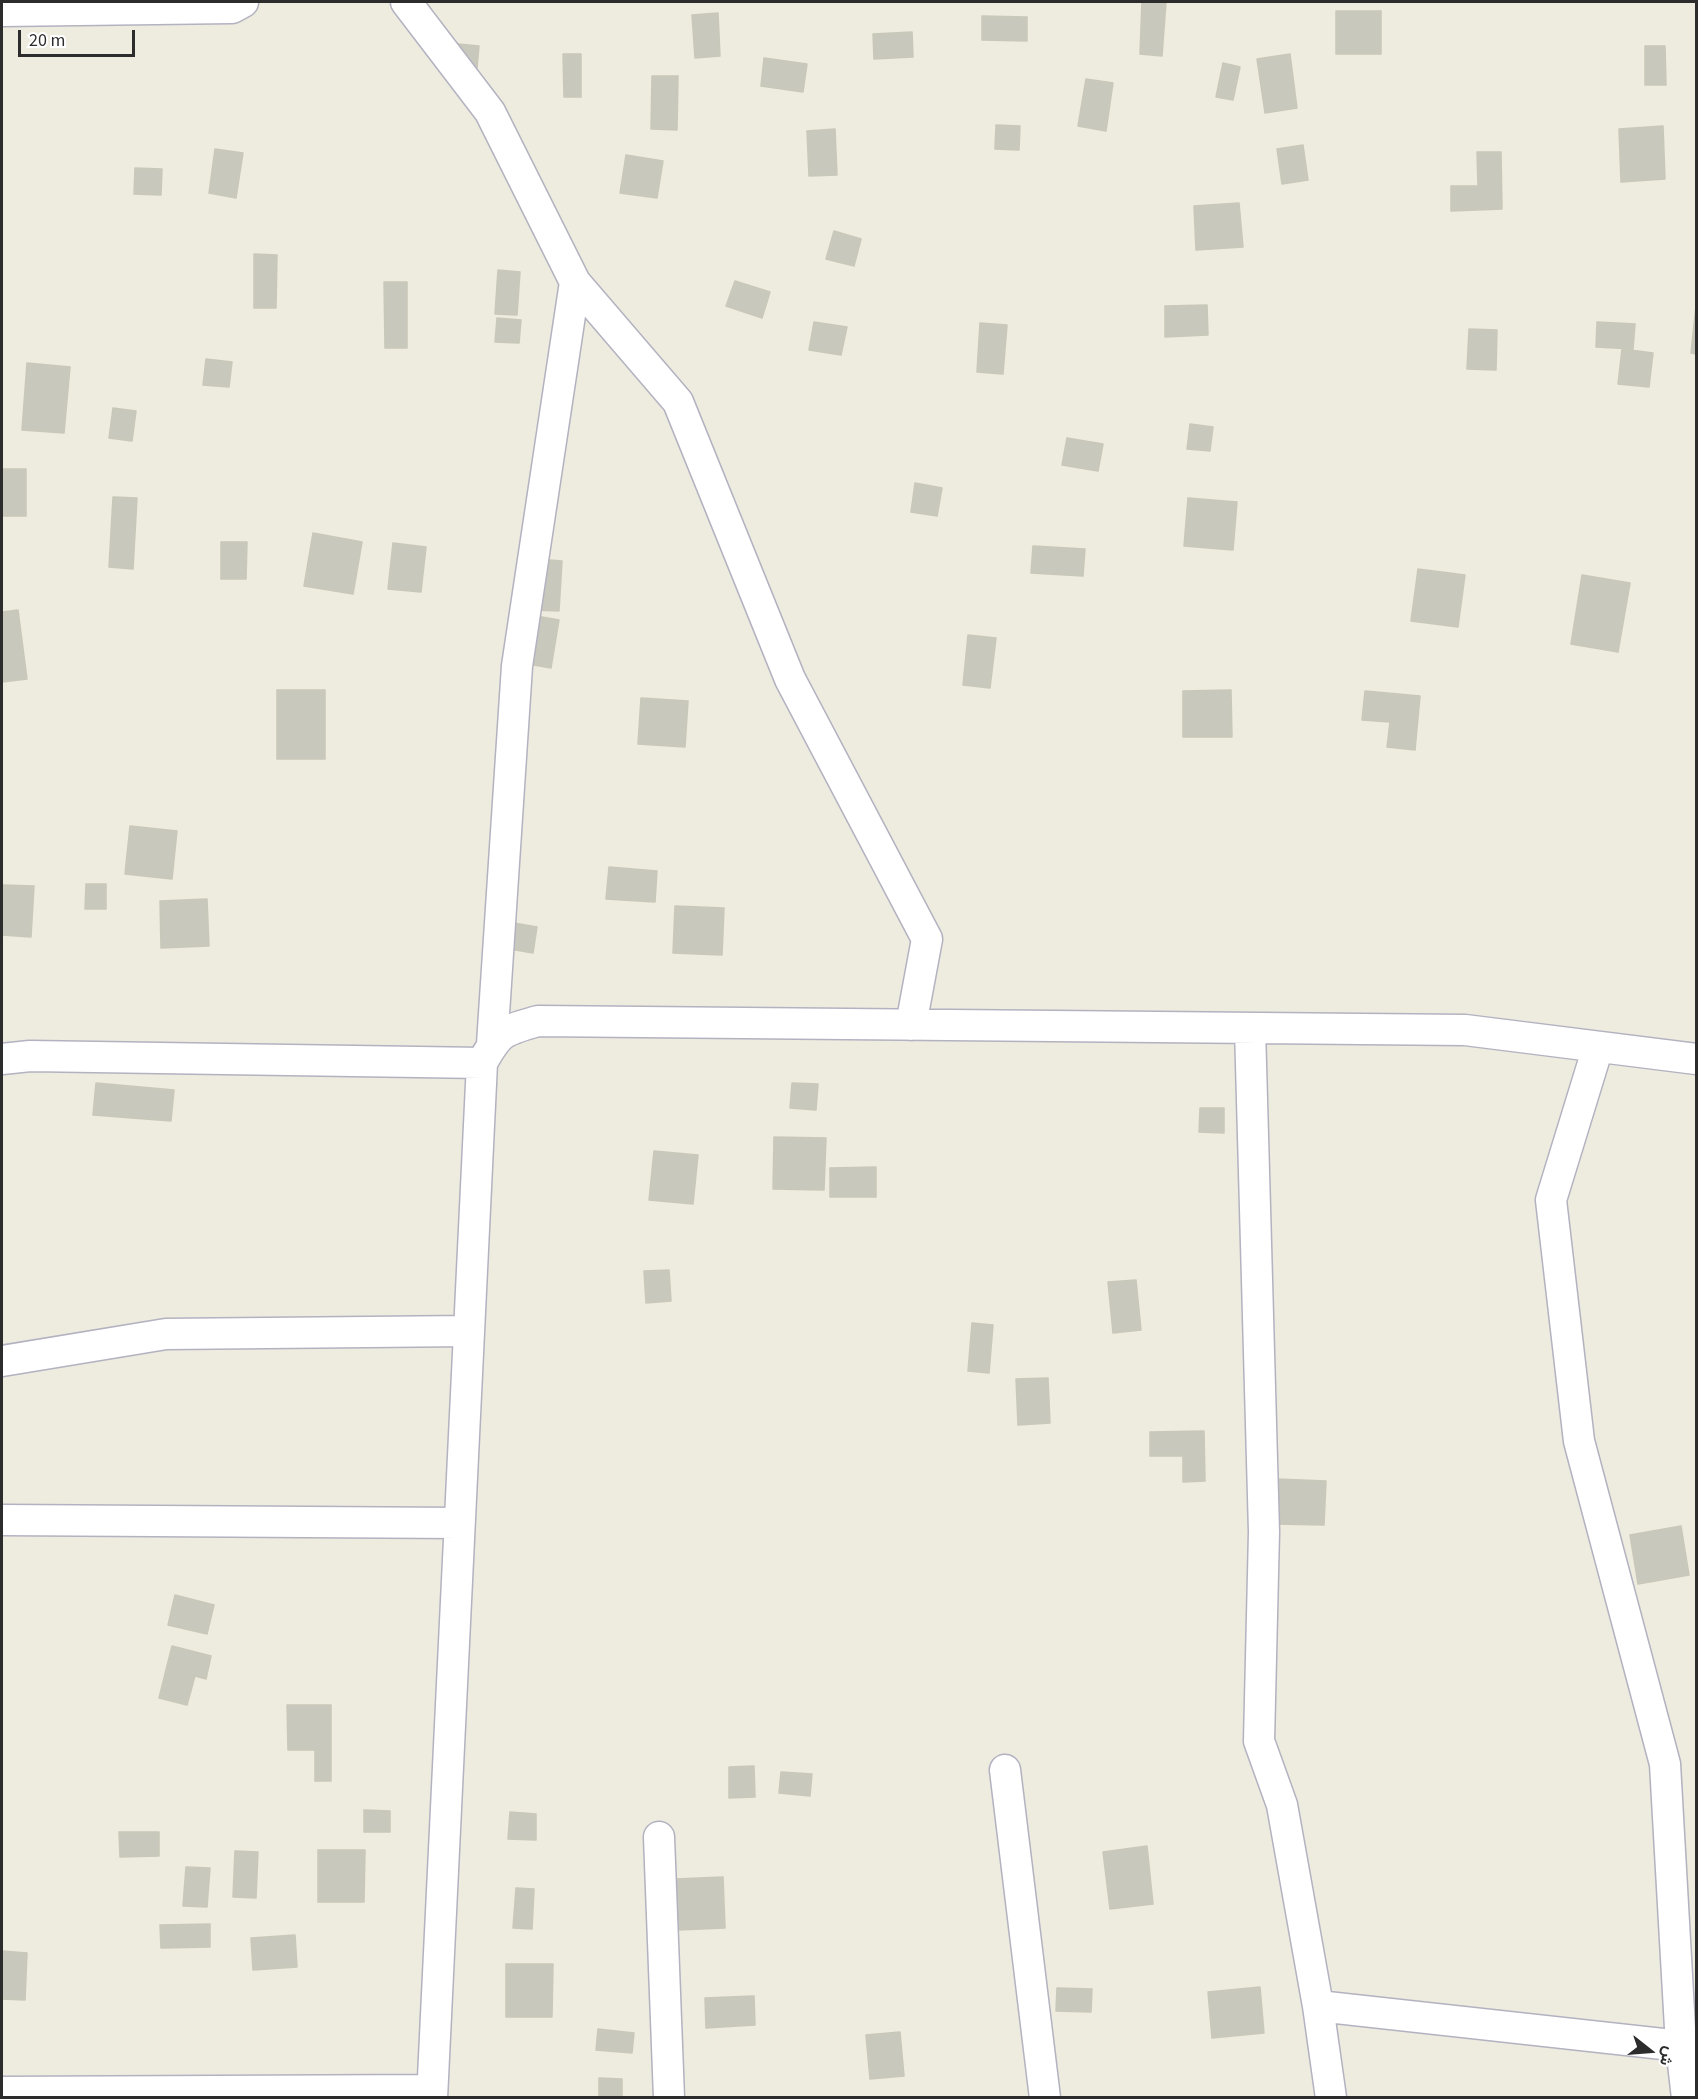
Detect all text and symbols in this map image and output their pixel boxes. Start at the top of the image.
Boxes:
scale bar [21,18,138,56]
text: 20 m [29,28,65,53]
north arrow [1620,2021,1680,2081]
text: ش [1654,2044,1681,2069]

